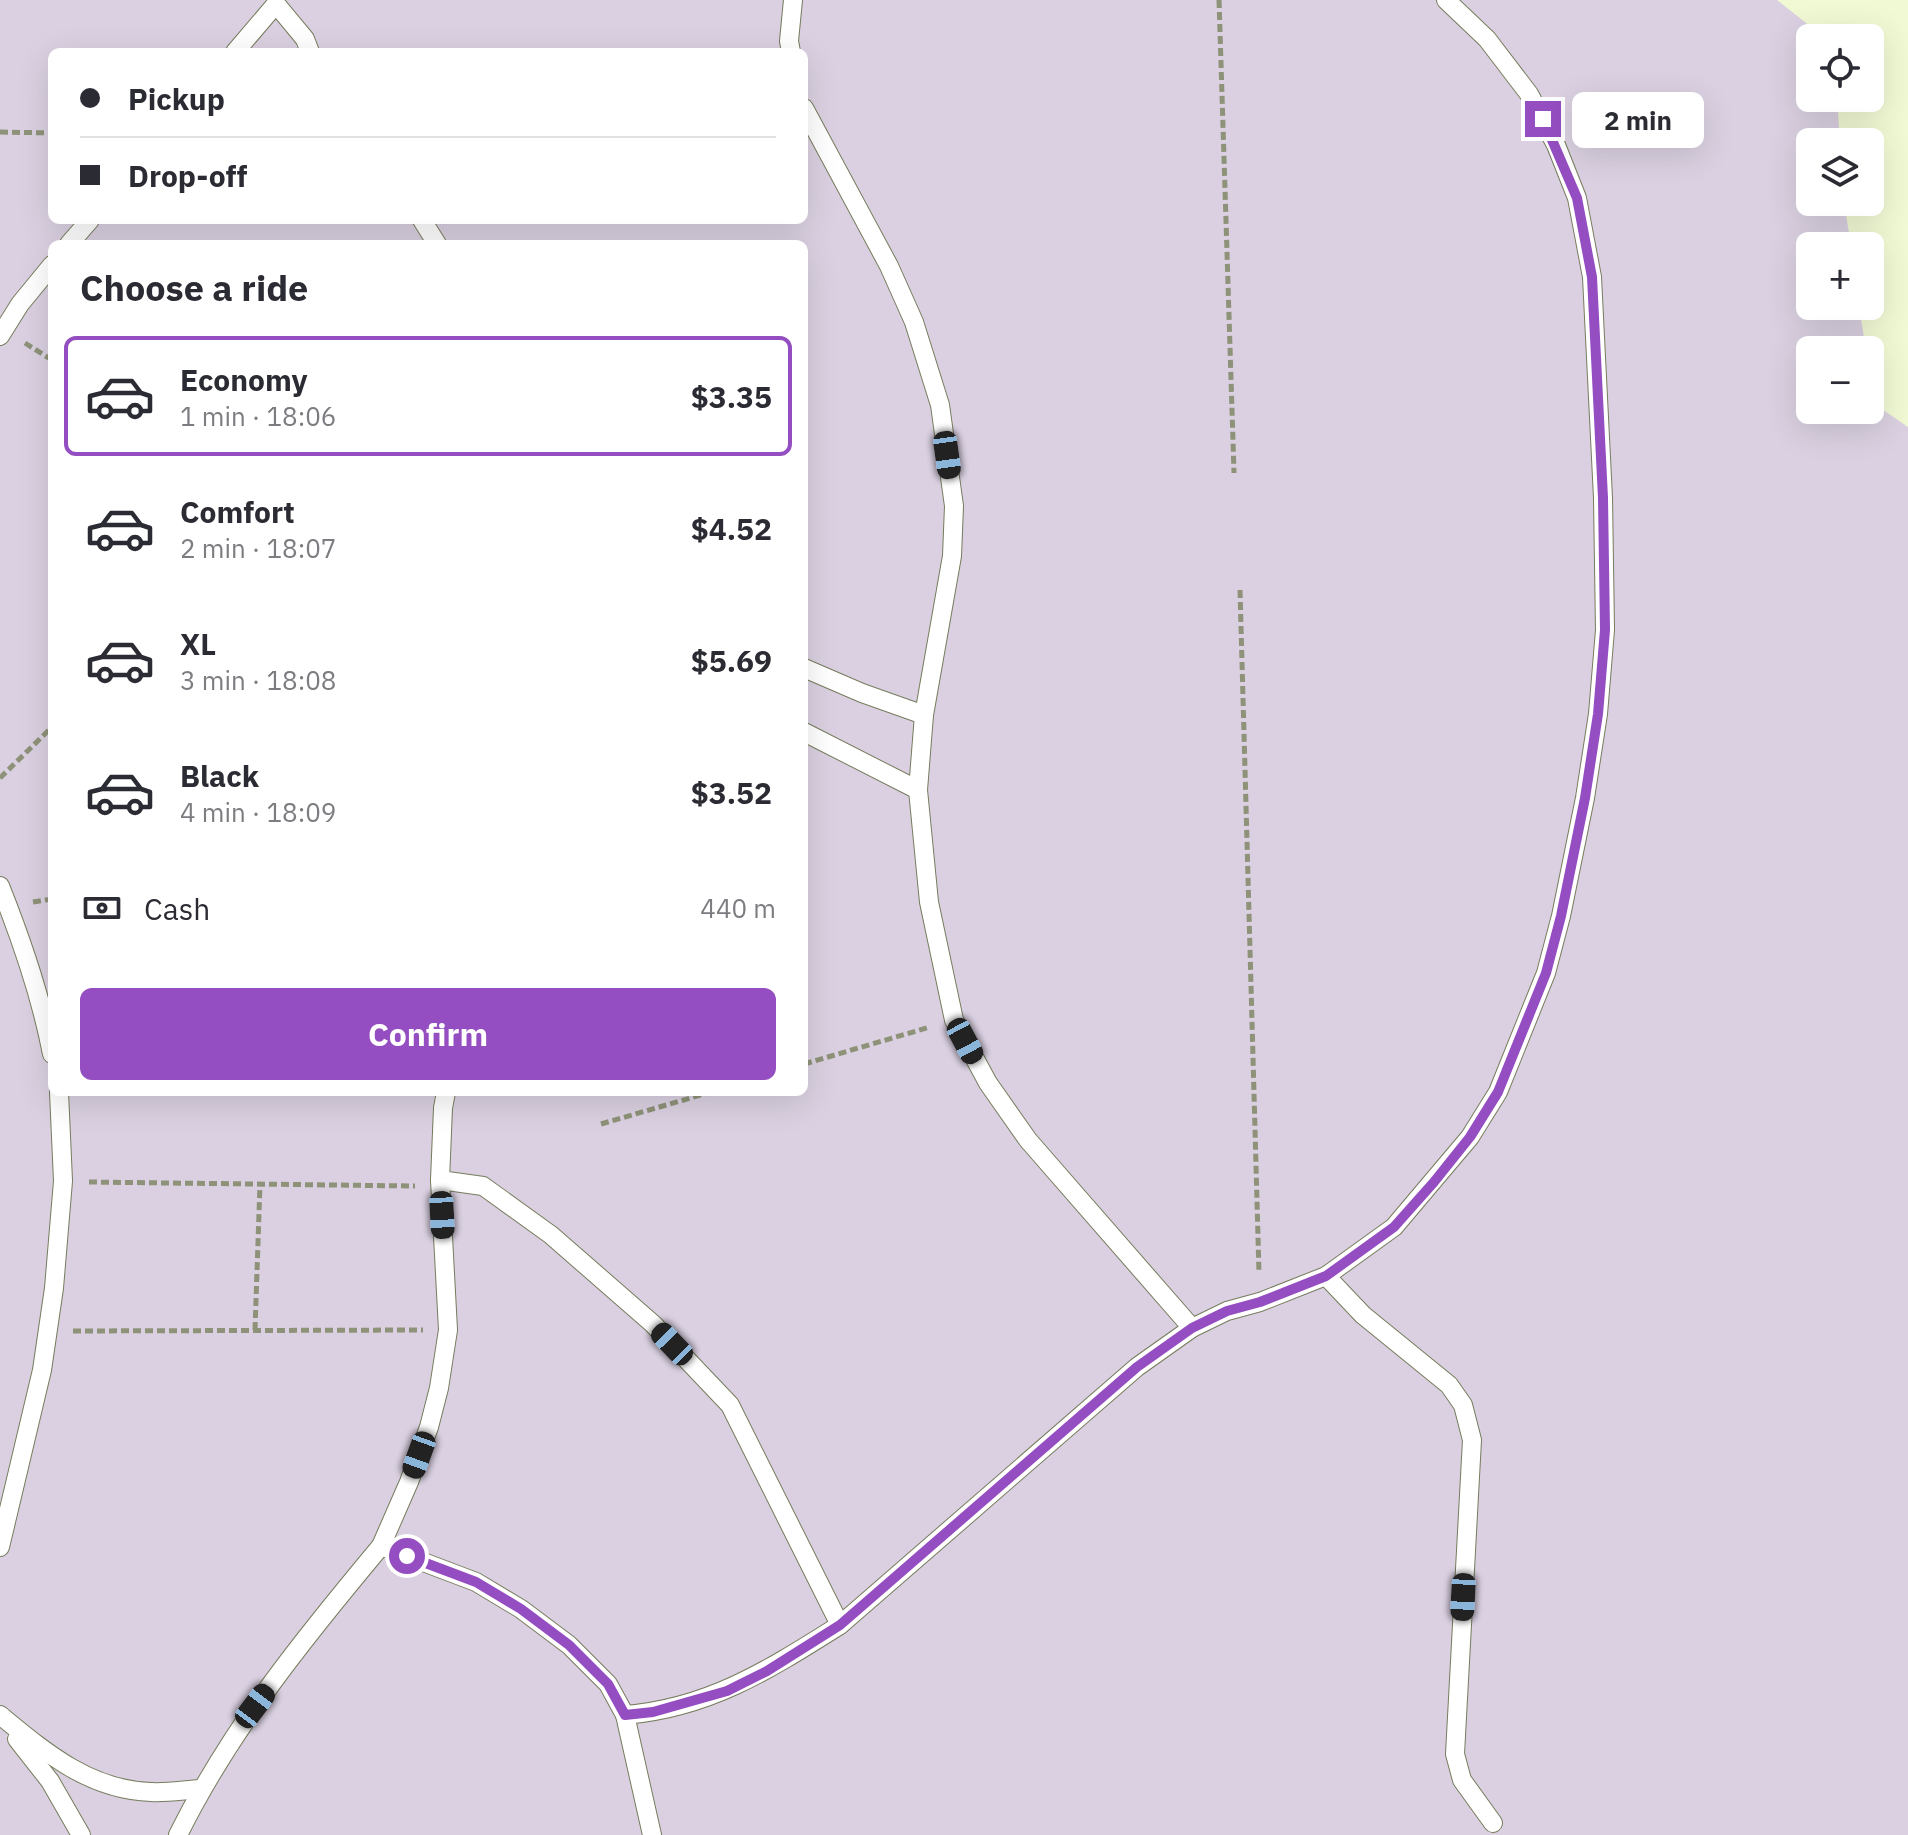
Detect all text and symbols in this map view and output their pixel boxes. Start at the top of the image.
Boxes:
map controls [1796,24,1884,424]
button: locate [1796,24,1884,112]
text: Pickup [128,79,225,118]
callout: 2 min [1571,91,1703,147]
route end [1525,101,1561,137]
text: 2 min [1604,103,1672,137]
button: layers [1796,128,1884,216]
text: Drop-off [128,156,247,195]
button: + [1796,232,1884,320]
text: Choose a ride [80,264,308,311]
button: − [1796,336,1884,424]
icon: car [84,360,156,432]
text: Economy [180,360,308,399]
text: $3.35 [691,377,772,416]
text: 1 min · 18:06 [180,399,336,433]
car [932,430,962,480]
icon: car [84,492,156,564]
text: Comfort [180,492,295,531]
text: $4.52 [691,509,772,548]
text: 2 min · 18:07 [180,531,336,565]
icon: car [84,624,156,696]
text: XL [180,624,216,663]
text: $5.69 [691,641,772,680]
text: 3 min · 18:08 [180,663,336,697]
icon: car [84,756,156,828]
text: Black [180,756,259,795]
text: $3.52 [691,773,772,812]
text: 4 min · 18:09 [180,795,336,829]
icon: cash [80,886,124,930]
text: Cash [144,889,210,928]
text: 440 m [700,891,776,925]
button: Confirm [80,988,776,1080]
car [943,1014,987,1068]
car [429,1190,455,1240]
car [647,1318,697,1370]
car [400,1428,438,1482]
route start [389,1538,425,1574]
car [1450,1572,1476,1622]
car [231,1680,279,1732]

